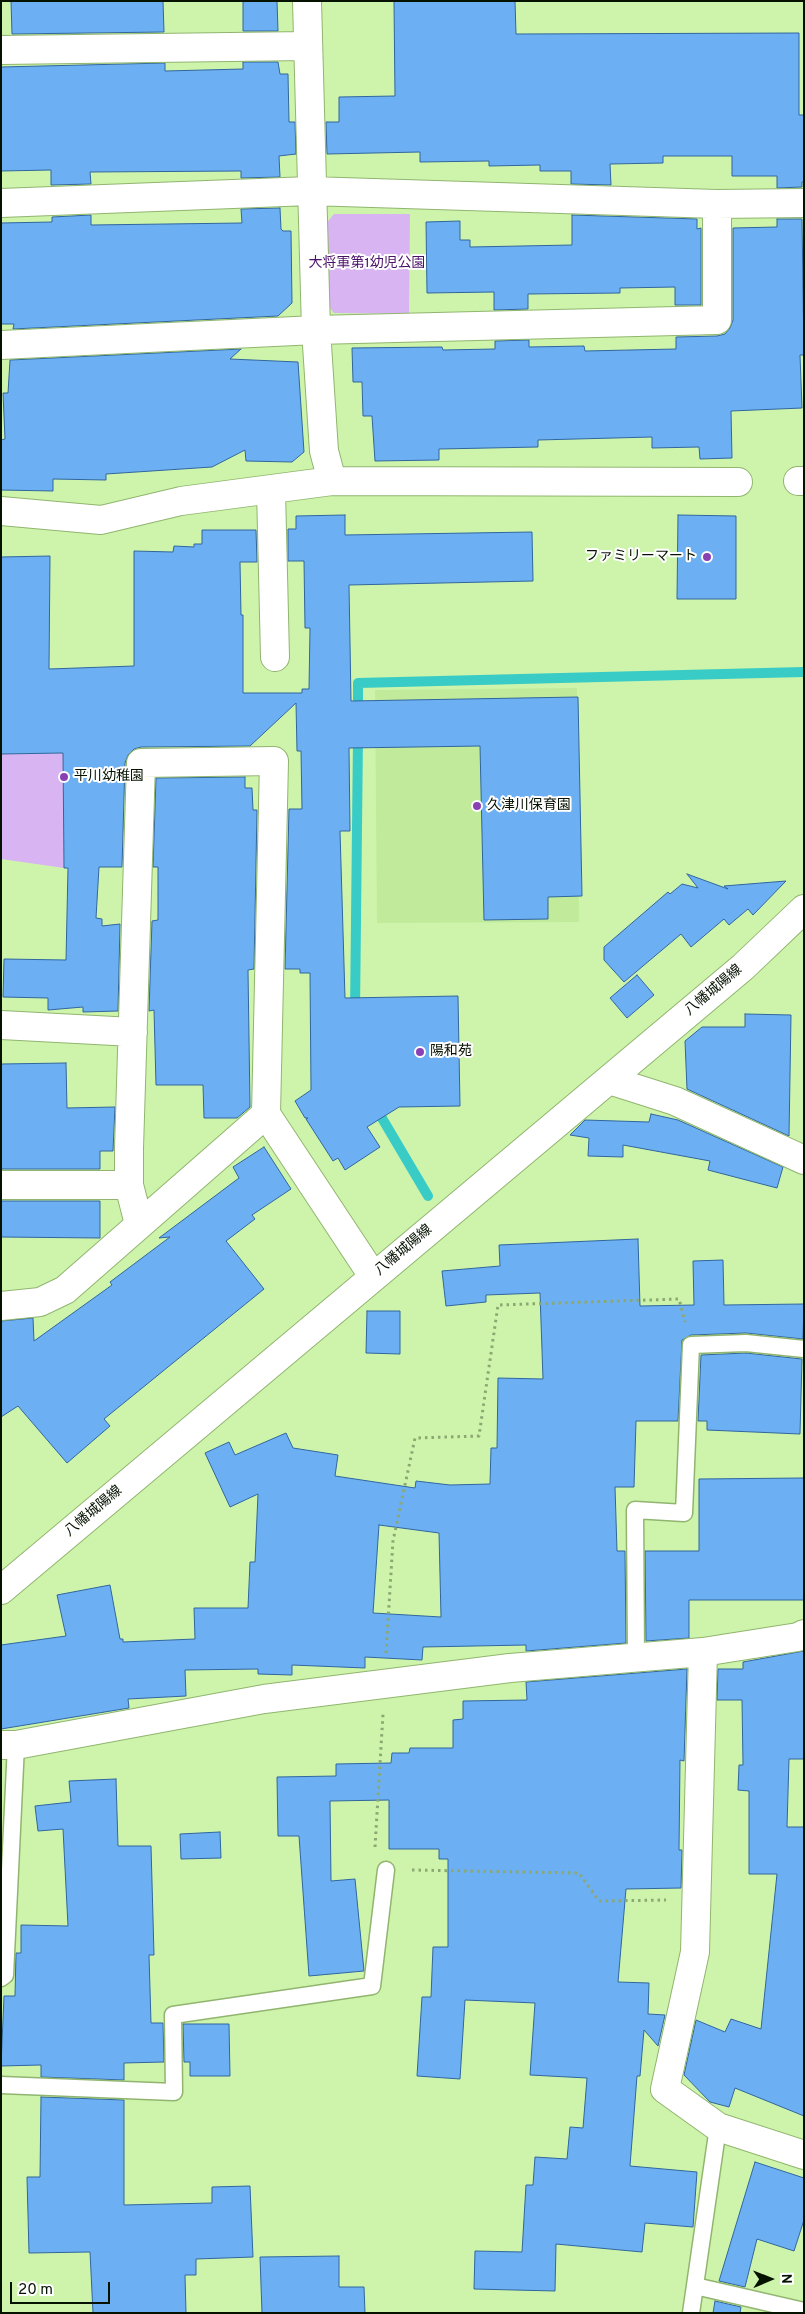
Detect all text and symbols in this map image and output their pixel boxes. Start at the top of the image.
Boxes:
park label: 大将軍第1幼児公園 [308,256,426,272]
place label: ファミリーマート [585,549,697,565]
marker: ファミリーマート [701,551,713,563]
place label: 平川幼稚園 [74,769,144,785]
marker: 平川幼稚園 [58,771,70,783]
place label: 久津川保育園 [487,798,571,814]
marker: 久津川保育園 [471,800,483,812]
street label: 八幡城陽線 [682,962,746,1020]
place label: 陽和苑 [430,1044,472,1060]
marker: 陽和苑 [414,1046,426,1058]
street label: 八幡城陽線 [372,1222,436,1280]
street label: 八幡城陽線 [62,1483,126,1541]
north arrow [745,2254,795,2304]
scale bar [12,2272,112,2304]
text: N [777,2274,794,2284]
text: 20 m [18,2281,53,2300]

